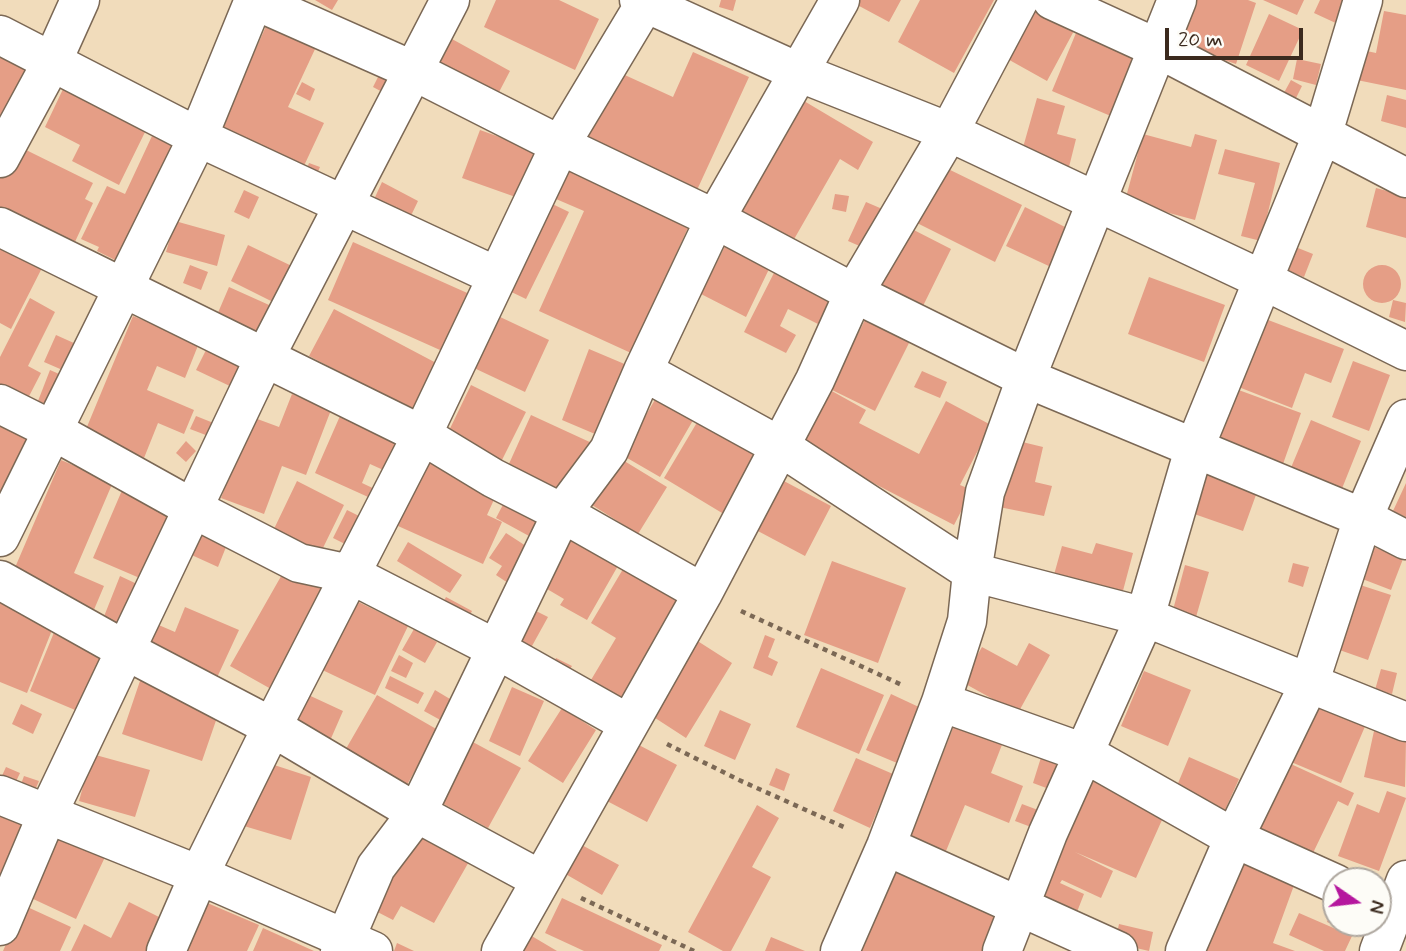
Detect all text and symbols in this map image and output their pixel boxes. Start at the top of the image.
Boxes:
scale bar [1168,14,1306,58]
text: 20 m [1178,26,1223,54]
north arrow [1322,867,1392,937]
text: N [1362,898,1390,916]

